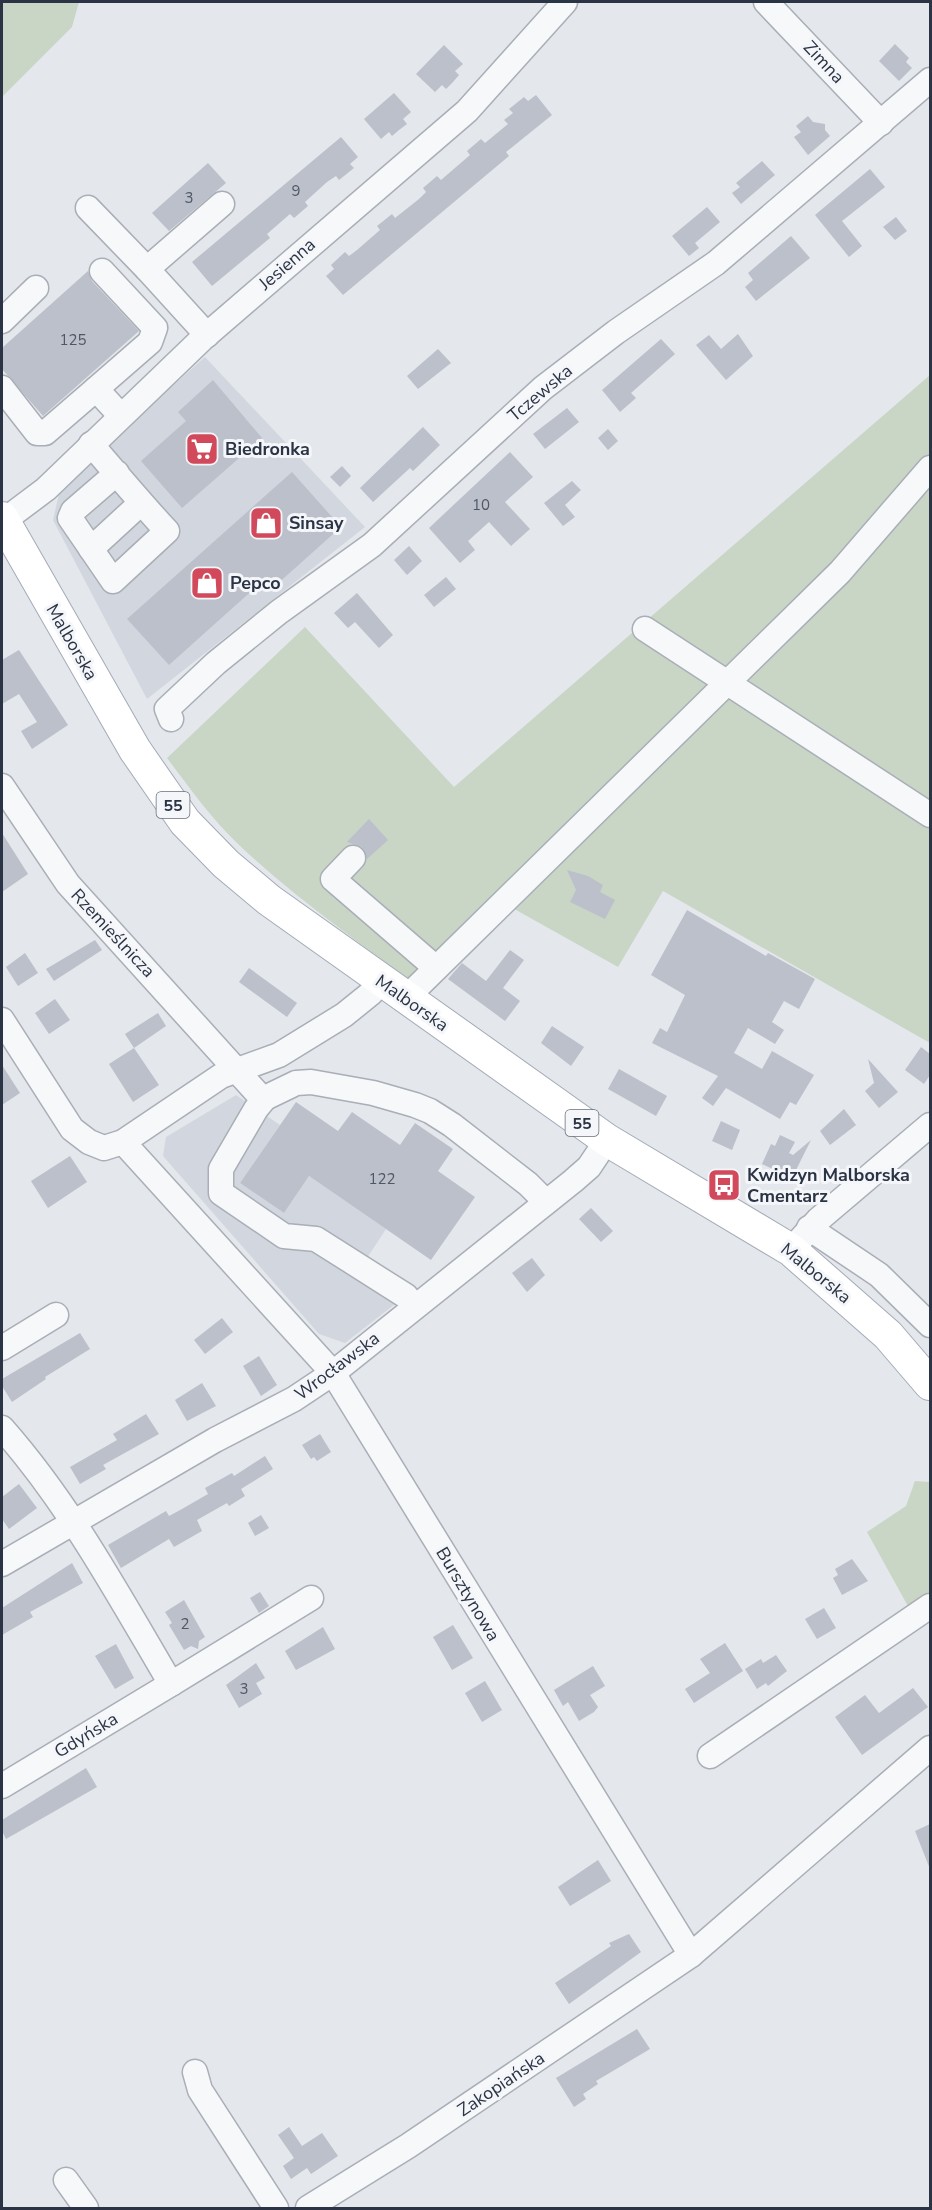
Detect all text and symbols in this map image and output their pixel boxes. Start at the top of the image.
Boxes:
street label: Zimna [798,36,850,88]
house number: 9 [291,181,301,201]
house number: 3 [184,188,194,208]
street label: Jesienna [253,233,320,296]
house number: 125 [59,330,87,350]
street label: Tczewska [503,359,577,427]
supermarket icon: Biedronka [184,431,220,467]
place label: Biedronka [225,437,310,461]
house number: 10 [472,495,490,515]
shop icon: Sinsay [248,505,284,541]
place label: Sinsay [289,511,344,535]
shop icon: Pepco [189,565,225,601]
place label: Pepco [230,571,281,595]
street label: Malborska [41,600,103,684]
road number: 55 [156,792,190,818]
street label: Rzemieślnicza [66,883,160,983]
street label: Malborska [371,969,453,1037]
road number: 55 [566,1110,598,1136]
place label: Kwidzyn Malborska Cmentarz [747,1163,910,1208]
bus stop icon: Kwidzyn Malborska Cmentarz [706,1167,742,1203]
house number: 122 [368,1169,396,1189]
street label: Malborska [776,1237,856,1309]
street label: Wrocławska [290,1326,384,1406]
street label: Bursztynowa [430,1542,506,1646]
house number: 2 [180,1614,190,1634]
house number: 3 [239,1679,249,1699]
street label: Gdyńska [50,1707,122,1763]
street label: Zakopiańska [453,2046,549,2122]

